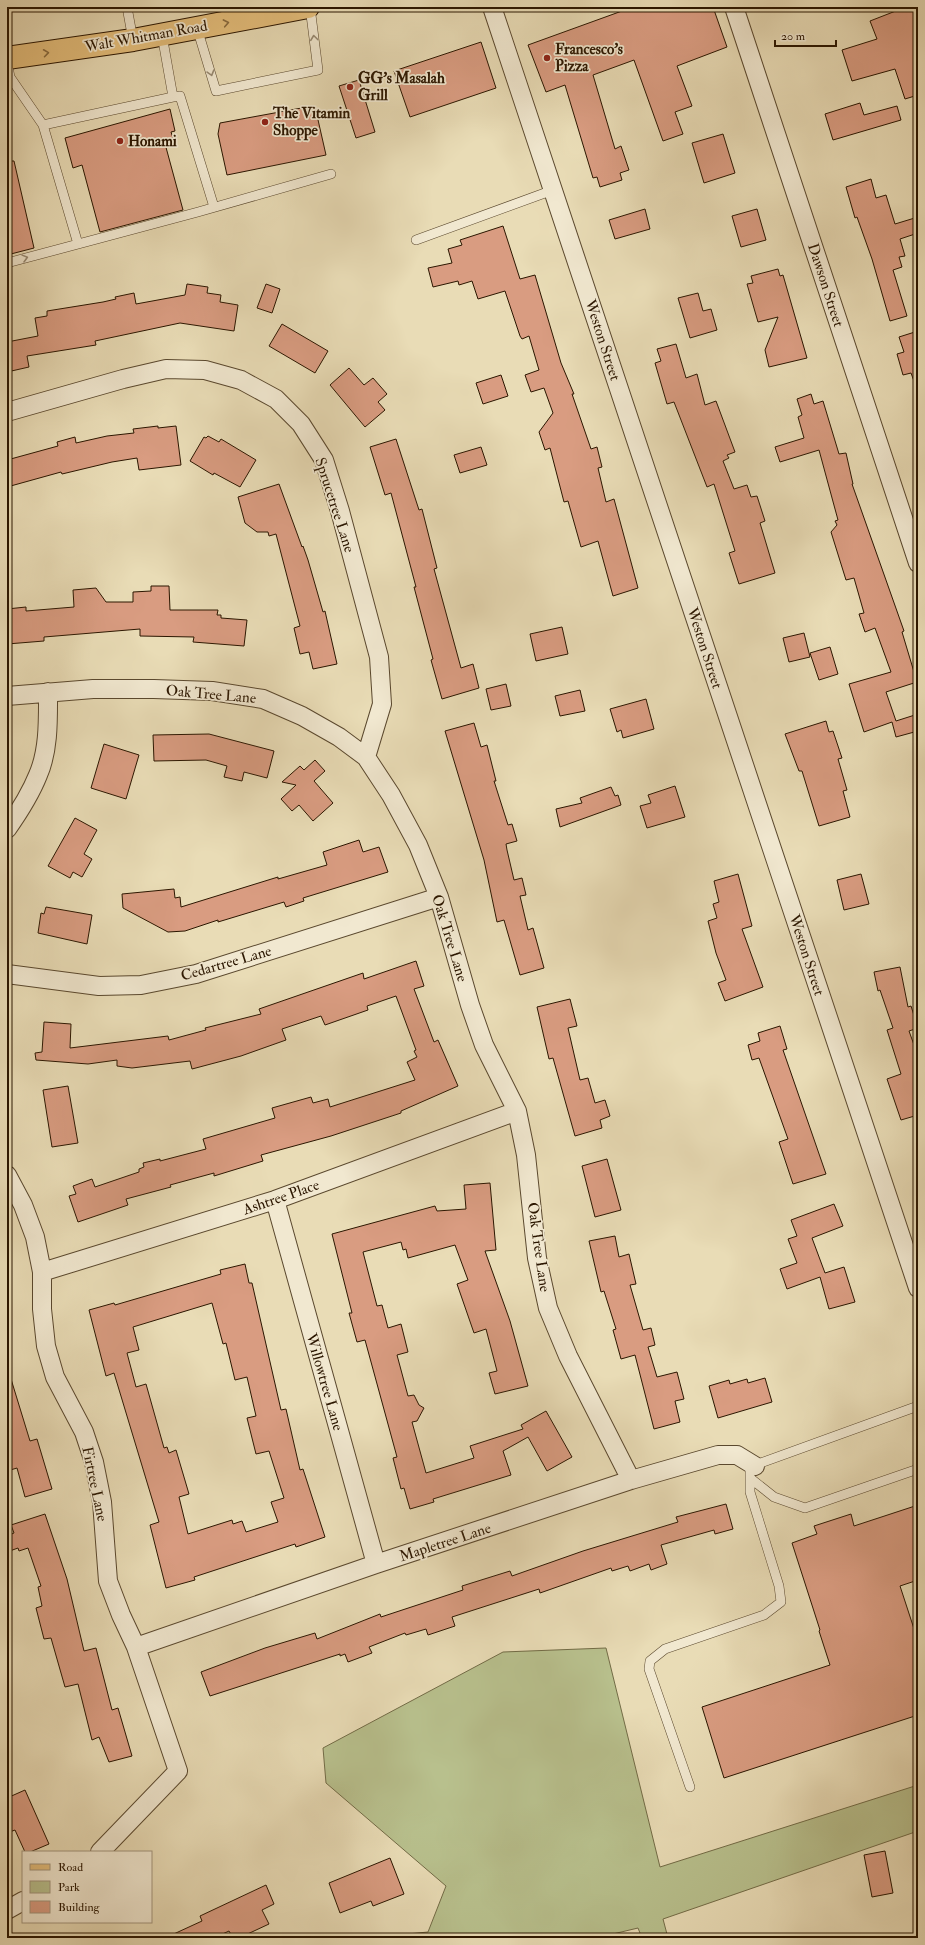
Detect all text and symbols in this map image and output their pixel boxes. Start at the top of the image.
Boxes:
street label: Walt Whitman Road [82,16,209,57]
one-way arrow [223,19,229,27]
scale bar [775,22,836,48]
text: 20 m [781,29,806,44]
one-way arrow [310,35,319,41]
place label: Francesco's Pizza [555,40,623,76]
one-way arrow [43,49,49,58]
marker: Francesco's Pizza [542,53,552,63]
one-way arrow [206,69,215,76]
place label: GG's Masalah Grill [358,69,445,105]
marker: GG's Masalah Grill [345,82,355,92]
place label: The Vitamin Shoppe [272,104,351,141]
marker: The Vitamin Shoppe [260,117,270,127]
place label: Honami [128,132,177,151]
marker: Honami [115,136,125,146]
street label: Dawson Street [803,241,848,330]
one-way arrow [22,255,28,263]
street label: Weston Street [580,296,625,383]
street label: Sprucetree Lane [309,455,359,555]
street label: Weston Street [682,604,727,691]
street label: Oak Tree Lane [165,681,257,708]
street label: Oak Tree Lane [427,892,472,984]
street label: Weston Street [784,911,829,998]
street label: Cedartree Lane [179,941,274,986]
street label: Ashtree Place [239,1176,322,1220]
street label: Oak Tree Lane [523,1201,554,1293]
street label: Willowtree Lane [301,1330,347,1433]
street label: Firtree Lane [77,1445,112,1523]
street label: Mapletree Lane [397,1519,494,1567]
legend [22,1851,152,1923]
text: Road [58,1860,83,1875]
text: Park [58,1880,80,1895]
text: Building [58,1900,101,1915]

